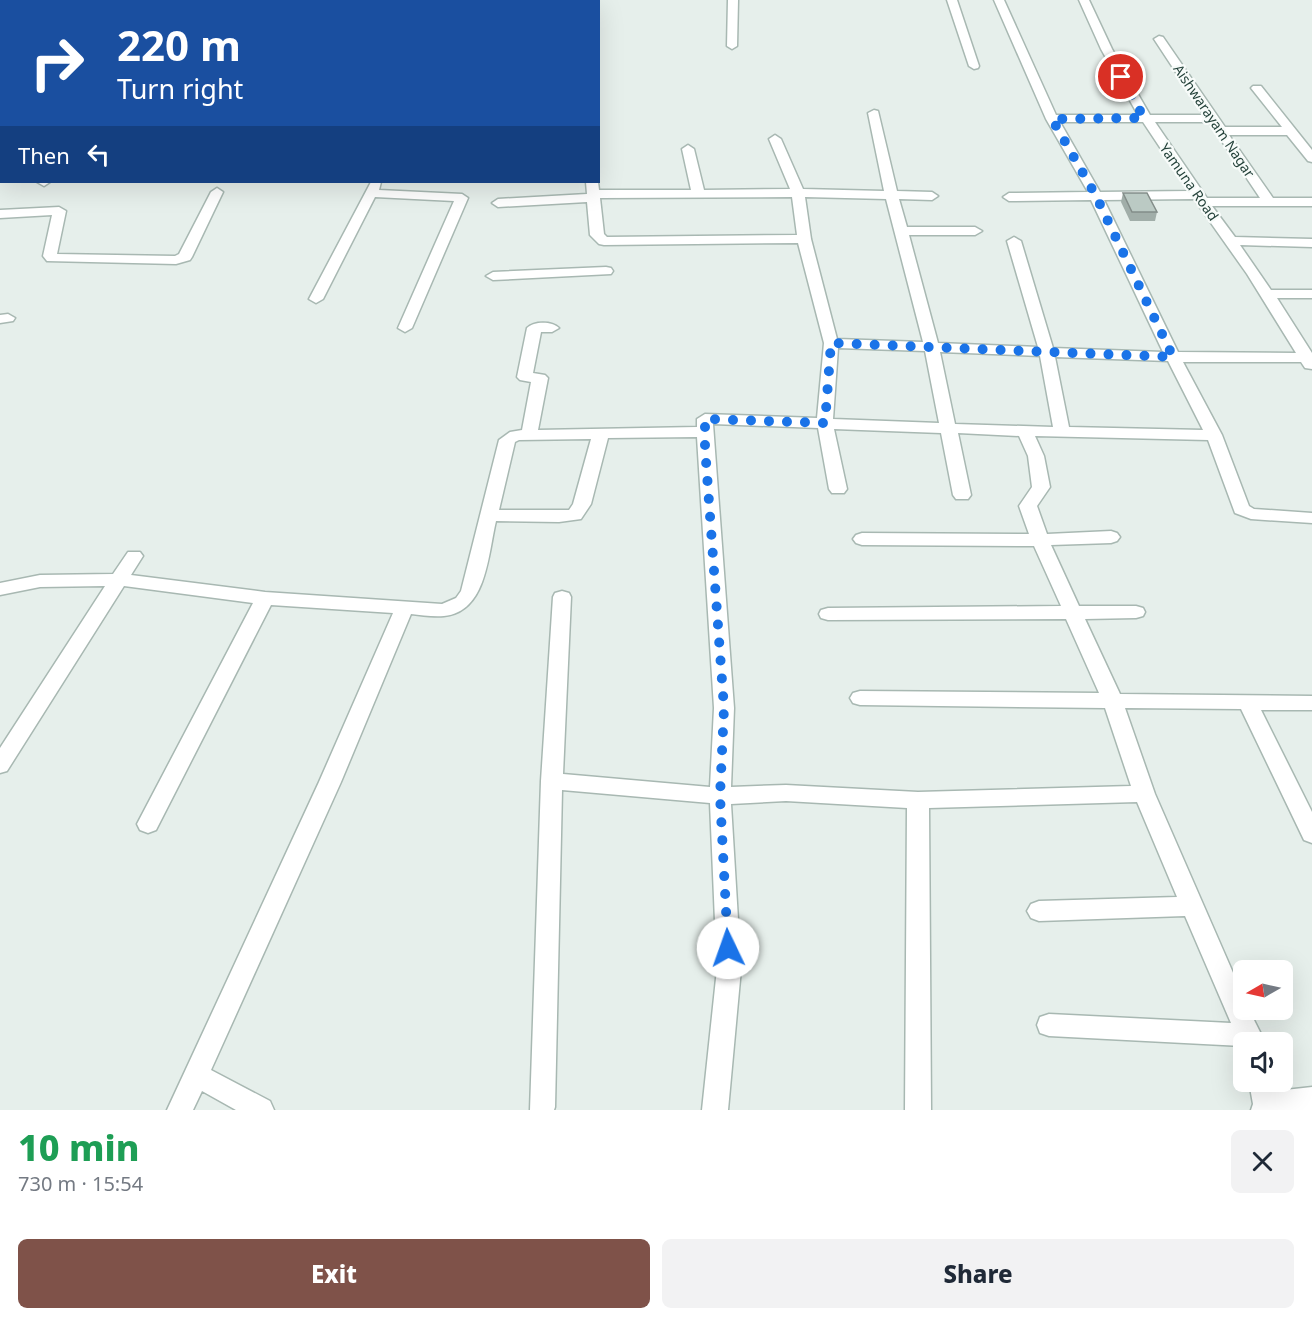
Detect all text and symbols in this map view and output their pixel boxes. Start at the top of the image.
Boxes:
text: 220 m [117,16,241,73]
icon: right [18,24,96,102]
pin [1095,51,1146,102]
icon: arrive [1104,60,1137,93]
street label: Aishwarayam Nagar [1169,60,1259,181]
text: Turn right [117,70,243,107]
icon: left [82,138,115,171]
street label: Yamuna Road [1156,139,1223,224]
text: Then [18,140,70,170]
position arrow [696,916,760,980]
north arrow [1233,960,1293,1020]
map controls [1233,960,1293,1092]
button: sound [1233,1032,1293,1092]
text: 10 min [18,1123,139,1172]
button: close [1231,1130,1294,1193]
text: 730 m · 15:54 [18,1170,143,1197]
button: Exit [18,1239,650,1308]
button: Share [662,1239,1294,1308]

